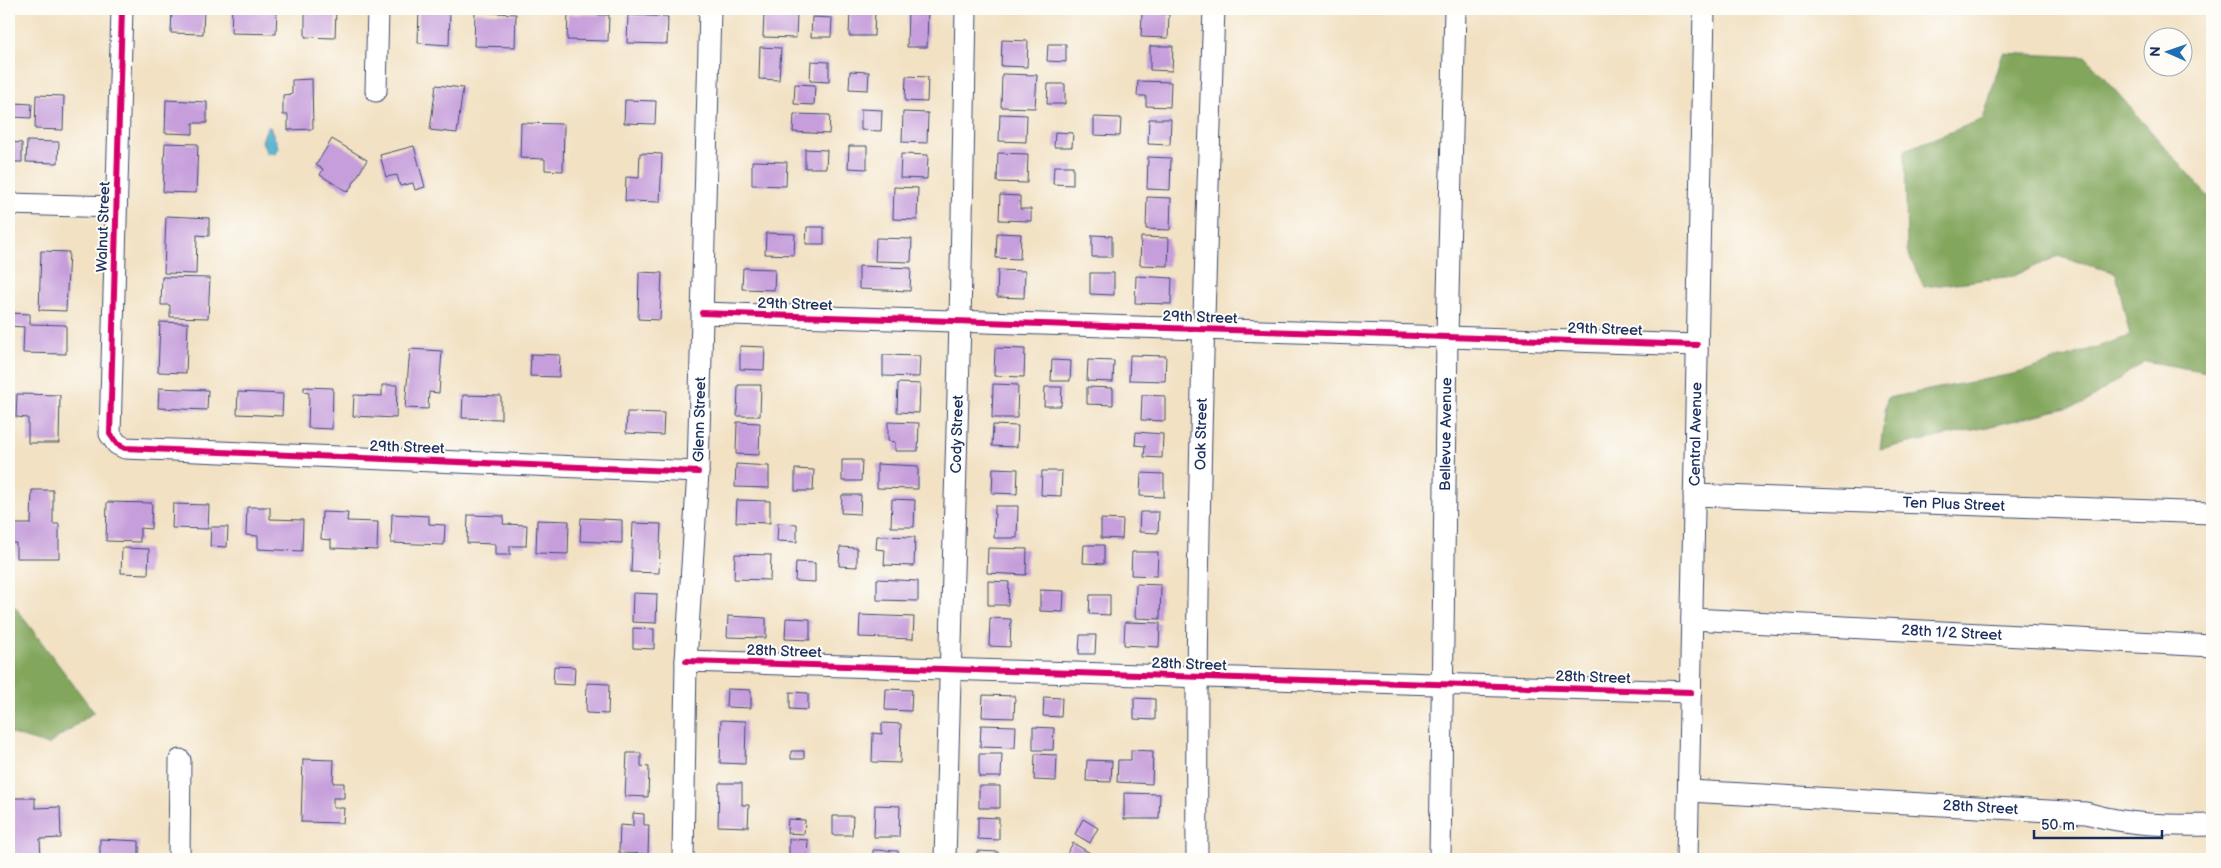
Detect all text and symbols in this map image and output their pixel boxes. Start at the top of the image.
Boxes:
north arrow [2144,28,2194,78]
text: N [2147,46,2164,57]
street label: Walnut Street [92,181,115,273]
street label: 29th Street [757,294,833,315]
street label: 29th Street [1162,307,1238,328]
street label: 29th Street [1567,319,1643,340]
street label: Glenn Street [689,376,710,462]
street label: Bellevue Avenue [1436,377,1456,491]
street label: Central Avenue [1685,382,1707,486]
street label: Cody Street [947,394,968,474]
street label: Oak Street [1191,397,1212,470]
street label: 29th Street [369,437,445,458]
street label: Ten Plus Street [1902,493,2006,516]
street label: 28th 1/2 Street [1901,621,2003,645]
street label: 28th Street [746,641,822,662]
street label: 28th Street [1151,654,1227,675]
street label: 28th Street [1555,667,1631,688]
street label: 28th Street [1942,796,2019,819]
scale bar [2034,808,2161,840]
text: 50 m [2041,816,2075,835]

